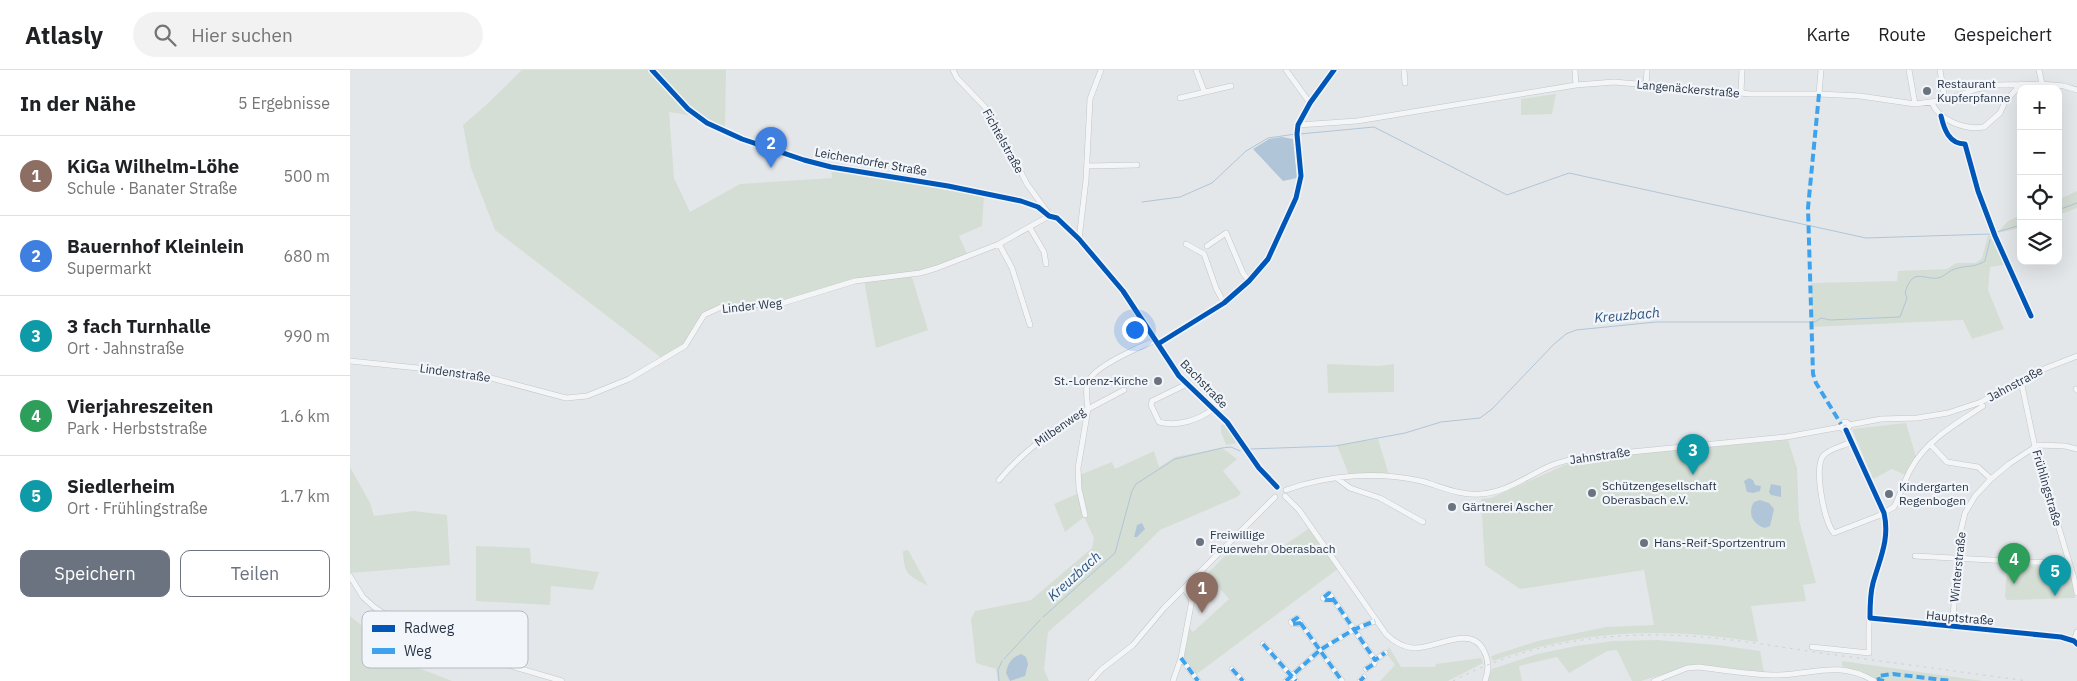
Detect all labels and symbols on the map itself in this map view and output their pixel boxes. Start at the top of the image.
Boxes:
place label: Restaurant Kupferpfanne [1937,76,2011,105]
street label: Langenäckerstraße [1636,77,1741,101]
marker: Restaurant Kupferpfanne [1921,85,1933,97]
street label: Fichtelstraße [980,106,1028,176]
pin: 2 [755,127,787,168]
street label: Leichendorfer Straße [814,144,929,179]
street label: Linder Weg [721,295,783,316]
water label: Kreuzbach [1593,303,1661,327]
your location [1122,317,1148,343]
street label: Bachstraße [1177,356,1232,411]
street label: Lindenstraße [419,360,492,385]
street label: Jahnstraße [1984,362,2046,405]
place label: St.-Lorenz-Kirche [1054,373,1148,388]
marker: St.-Lorenz-Kirche [1152,375,1164,387]
street label: Milbenweg [1031,403,1088,449]
pin: 3 [1677,434,1709,475]
street label: Jahnstraße [1569,444,1632,467]
street label: Frühlingstraße [2029,448,2066,528]
place label: Schützengesellschaft Oberasbach e.V. [1602,478,1717,507]
place label: Kindergarten Regenbogen [1899,479,1969,508]
marker: Schützengesellschaft Oberasbach e.V. [1586,487,1598,499]
marker: Kindergarten Regenbogen [1883,488,1895,500]
place label: Gärtnerei Ascher [1462,499,1554,514]
marker: Gärtnerei Ascher [1446,501,1458,513]
place label: Freiwillige Feuerwehr Oberasbach [1210,527,1336,556]
street label: Winterstraße [1946,531,1969,603]
place label: Hans-Reif-Sportzentrum [1654,535,1786,550]
marker: Freiwillige Feuerwehr Oberasbach [1194,536,1206,548]
marker: Hans-Reif-Sportzentrum [1638,537,1650,549]
pin: 4 [1998,543,2030,584]
water label: Kreuzbach [1044,547,1105,605]
pin: 5 [2039,555,2071,596]
pin: 1 [1186,572,1218,613]
street label: Hauptstraße [1926,607,1995,628]
legend [362,611,528,668]
text: Radweg [404,619,455,637]
text: Weg [404,642,432,660]

